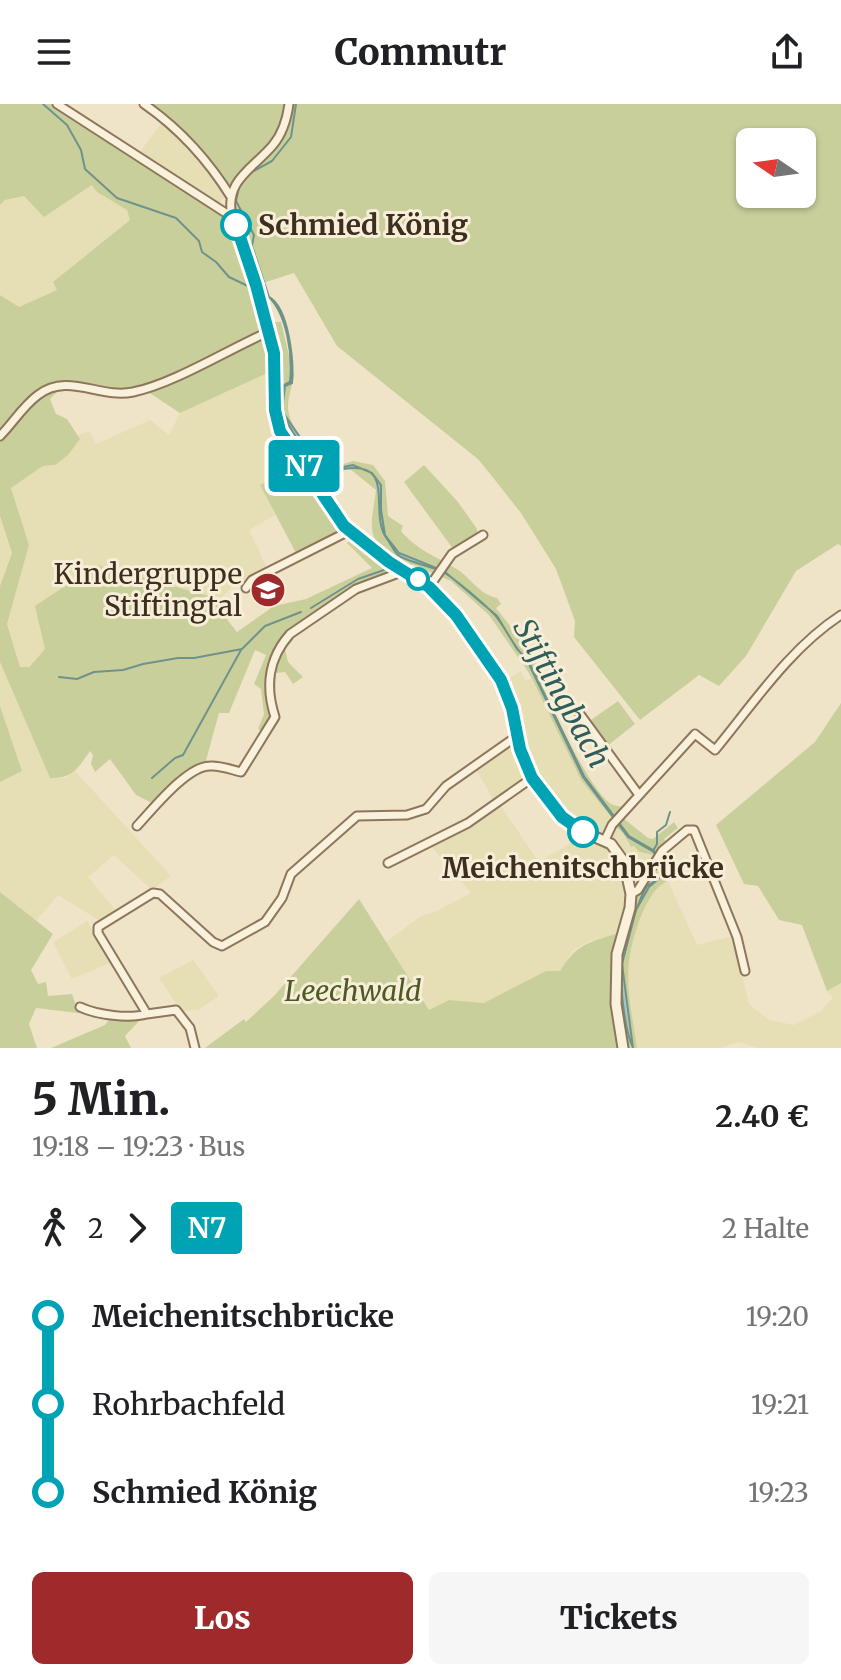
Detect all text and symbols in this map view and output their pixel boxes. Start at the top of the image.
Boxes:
icon: menu [32,30,76,74]
text: Commutr [335,30,506,75]
icon: share [765,30,809,74]
north arrow [736,128,816,208]
map controls [736,128,816,208]
place label: Schmied König [258,207,468,243]
marker: Schmied König [221,210,251,240]
line badge: N7 [268,440,340,492]
text: N7 [285,448,323,484]
place label: Kindergruppe Stiftingtal [54,556,242,624]
unlabelled marker [407,568,429,590]
school or university icon: Kindergruppe Stiftingtal [249,571,287,609]
water label: Stiftingbach [505,612,619,774]
marker: Meichenitschbrücke [568,817,598,847]
place label: Meichenitschbrücke [442,850,724,886]
park label: Leechwald [285,973,421,1009]
text: 5 Min. [32,1072,170,1127]
text: 2.40 € [715,1097,809,1135]
text: 19:18 – 19:23 · Bus [32,1130,245,1163]
icon: walk [32,1206,76,1250]
icon: forward [115,1206,159,1250]
text: N7 [187,1210,226,1246]
text: 2 [88,1212,103,1245]
text: 2 Halte [722,1212,809,1245]
text: Meichenitschbrücke [92,1297,394,1335]
text: 19:20 [746,1300,809,1333]
text: Rohrbachfeld [92,1385,285,1423]
text: 19:21 [751,1388,809,1421]
text: Schmied König [92,1473,317,1511]
text: 19:23 [748,1476,809,1509]
button: Los [32,1572,413,1664]
button: Tickets [429,1572,809,1664]

